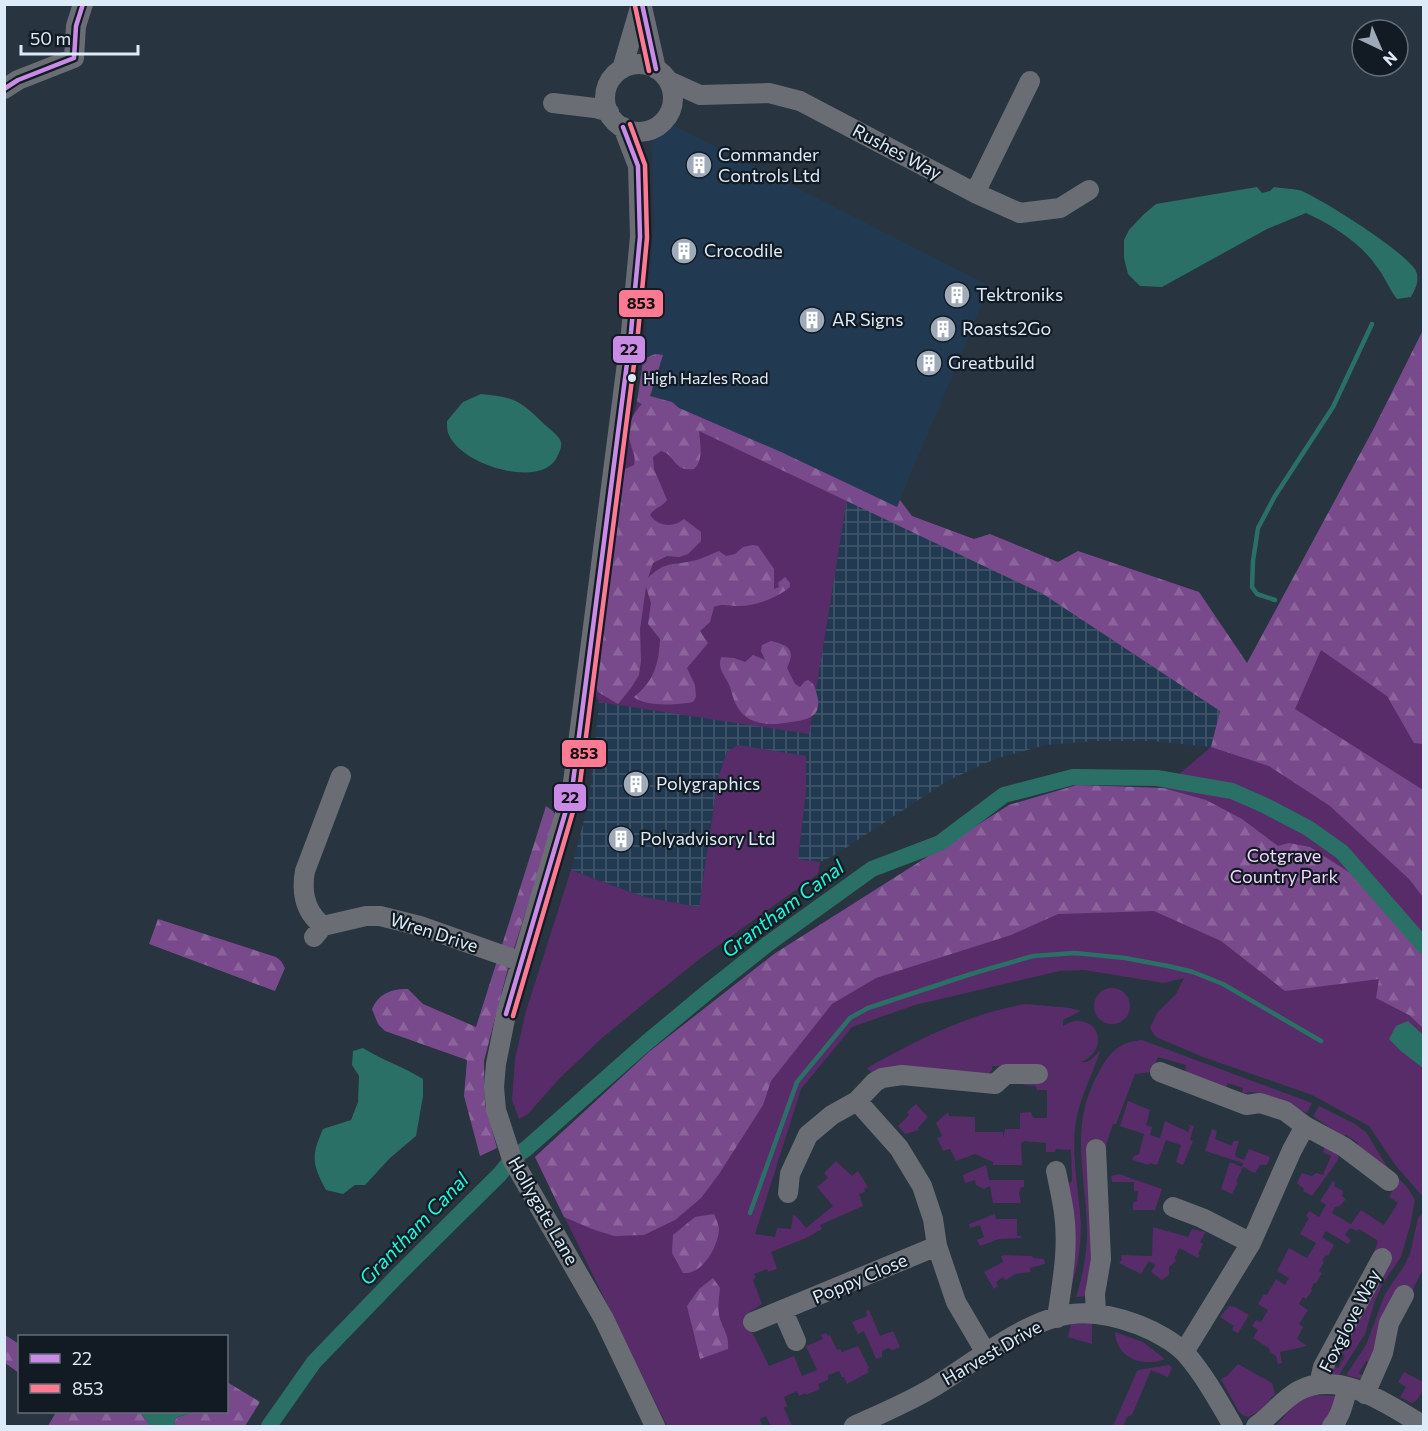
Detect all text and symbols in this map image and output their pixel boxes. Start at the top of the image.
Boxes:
scale bar [21,18,138,56]
north arrow [1350,18,1410,78]
text: 50 m [30,27,71,49]
text: N [1380,48,1402,70]
street label: Rushes Way [849,118,946,184]
place label: Commander Controls Ltd [718,143,820,186]
building icon: Commander Controls Ltd [684,150,714,180]
building icon: Crocodile [669,236,699,266]
place label: Crocodile [704,239,783,261]
building icon: Tektroniks [942,280,972,310]
place label: Tektroniks [976,283,1063,305]
line badge: 853 [618,289,664,318]
text: 853 [627,293,655,312]
building icon: AR Signs [797,305,827,335]
place label: AR Signs [832,308,903,330]
building icon: Roasts2Go [928,314,958,344]
place label: Roasts2Go [962,317,1051,339]
line badge: 22 [612,335,646,364]
text: 22 [620,339,638,358]
building icon: Greatbuild [914,348,944,378]
place label: Greatbuild [948,351,1035,373]
place label: High Hazles Road [643,368,769,387]
marker: High Hazles Road [626,372,638,384]
line badge: 853 [561,739,607,768]
text: 853 [570,743,598,762]
building icon: Polygraphics [621,769,651,799]
place label: Polygraphics [656,772,760,794]
line badge: 22 [553,783,587,812]
text: 22 [561,787,579,806]
building icon: Polyadvisory Ltd [606,824,636,854]
place label: Polyadvisory Ltd [640,827,775,849]
park label: Cotgrave Country Park [1230,844,1338,887]
water label: Grantham Canal [716,854,849,962]
street label: Wren Drive [388,908,481,957]
street label: Hollygate Lane [504,1152,584,1269]
water label: Grantham Canal [354,1166,474,1289]
street label: Poppy Close [809,1248,910,1308]
street label: Foxglove Way [1314,1265,1384,1376]
street label: Harvest Drive [938,1315,1045,1389]
legend [18,1335,228,1413]
text: 22 [72,1347,92,1369]
text: 853 [72,1377,104,1399]

